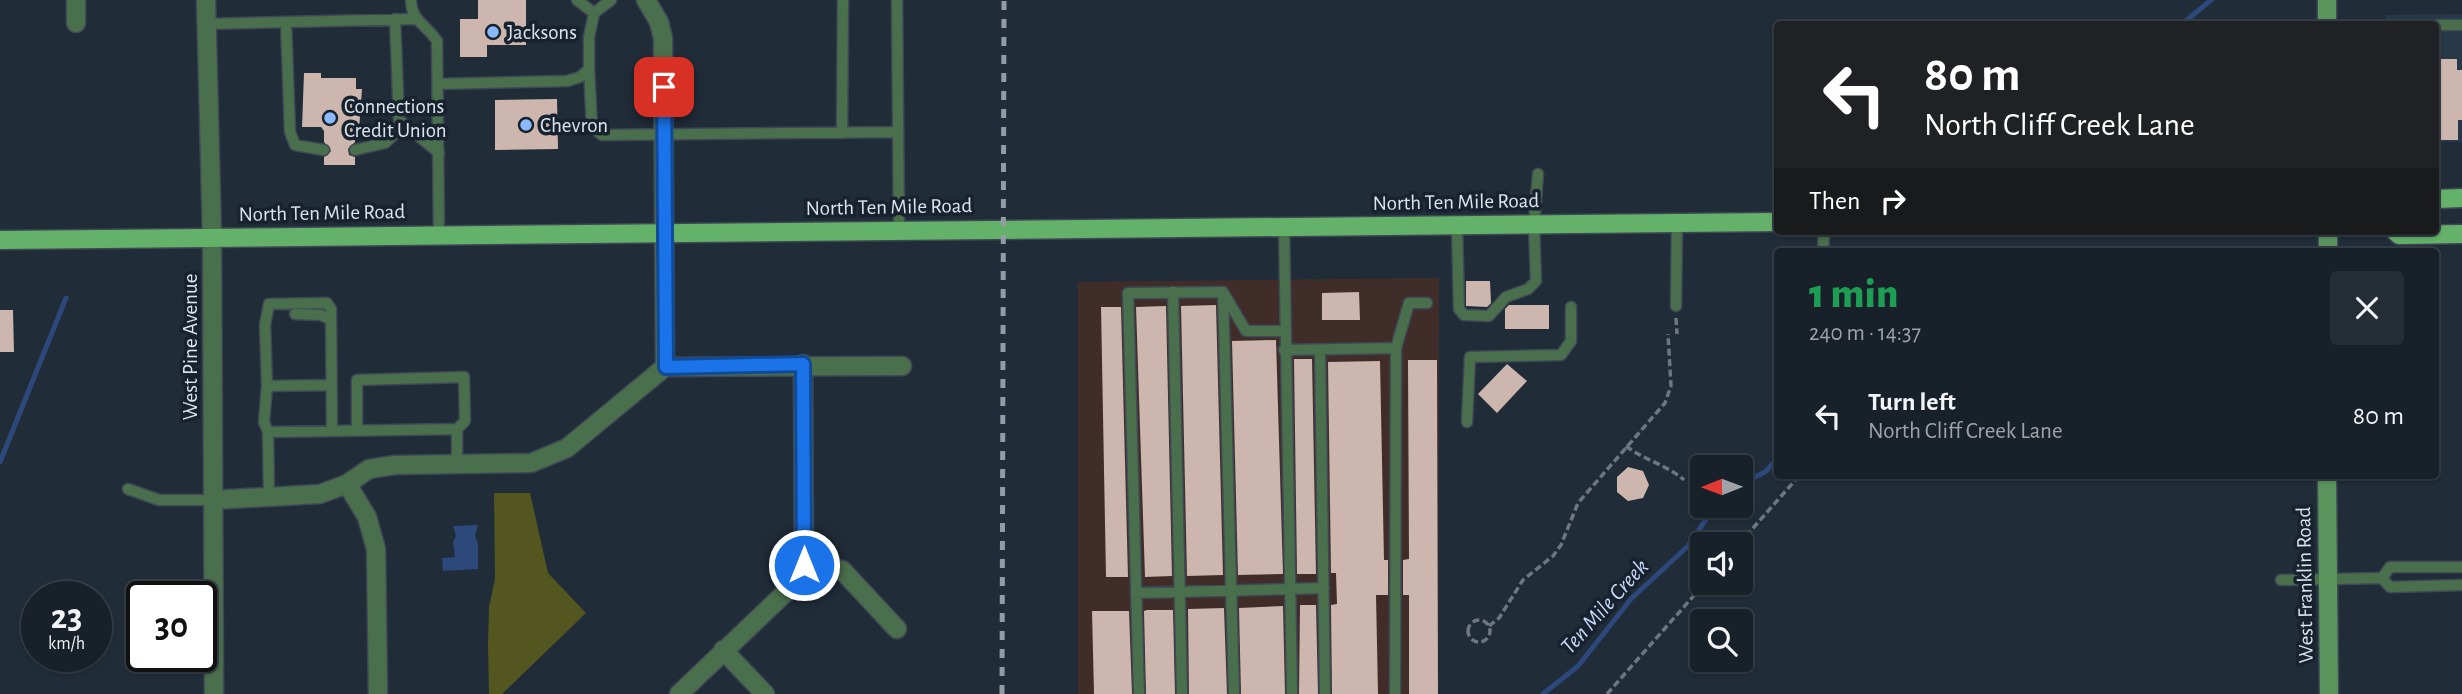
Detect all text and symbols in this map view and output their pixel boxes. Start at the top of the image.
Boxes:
place label: Jacksons [507,22,577,43]
marker: Jacksons [485,24,501,40]
icon: left [1809,49,1900,140]
text: 80 m [1924,51,2021,100]
pin [634,57,694,117]
icon: arrive [645,68,683,106]
place label: Connections Credit Union [344,96,447,141]
text: North Cliff Creek Lane [1924,109,2195,141]
marker: Connections Credit Union [322,110,338,126]
place label: Chevron [540,115,608,136]
marker: Chevron [518,117,534,133]
icon: right [1874,182,1912,220]
text: Then [1809,188,1860,214]
street label: North Ten Mile Road [1373,190,1540,214]
street label: North Ten Mile Road [806,195,973,219]
street label: North Ten Mile Road [239,201,406,225]
button: close [2330,271,2404,345]
text: 1 min [1809,273,1898,315]
street label: West Pine Avenue [180,274,201,420]
text: 240 m · 14:37 [1809,322,1921,345]
text: Turn left [1868,389,1956,415]
icon: left [1809,397,1847,435]
text: 80 m [2353,403,2404,429]
text: North Cliff Creek Lane [1868,420,2063,443]
north arrow [1690,455,1754,518]
map controls [1690,455,1753,672]
street label: West Franklin Road [2293,506,2317,663]
position arrow [767,528,841,602]
button: sound [1690,532,1753,595]
water label: Ten Mile Creek [1557,555,1653,659]
speed limit sign: 30 [126,581,217,672]
text: 23 [51,600,82,635]
button: search [1690,609,1753,672]
text: km/h [48,635,85,653]

